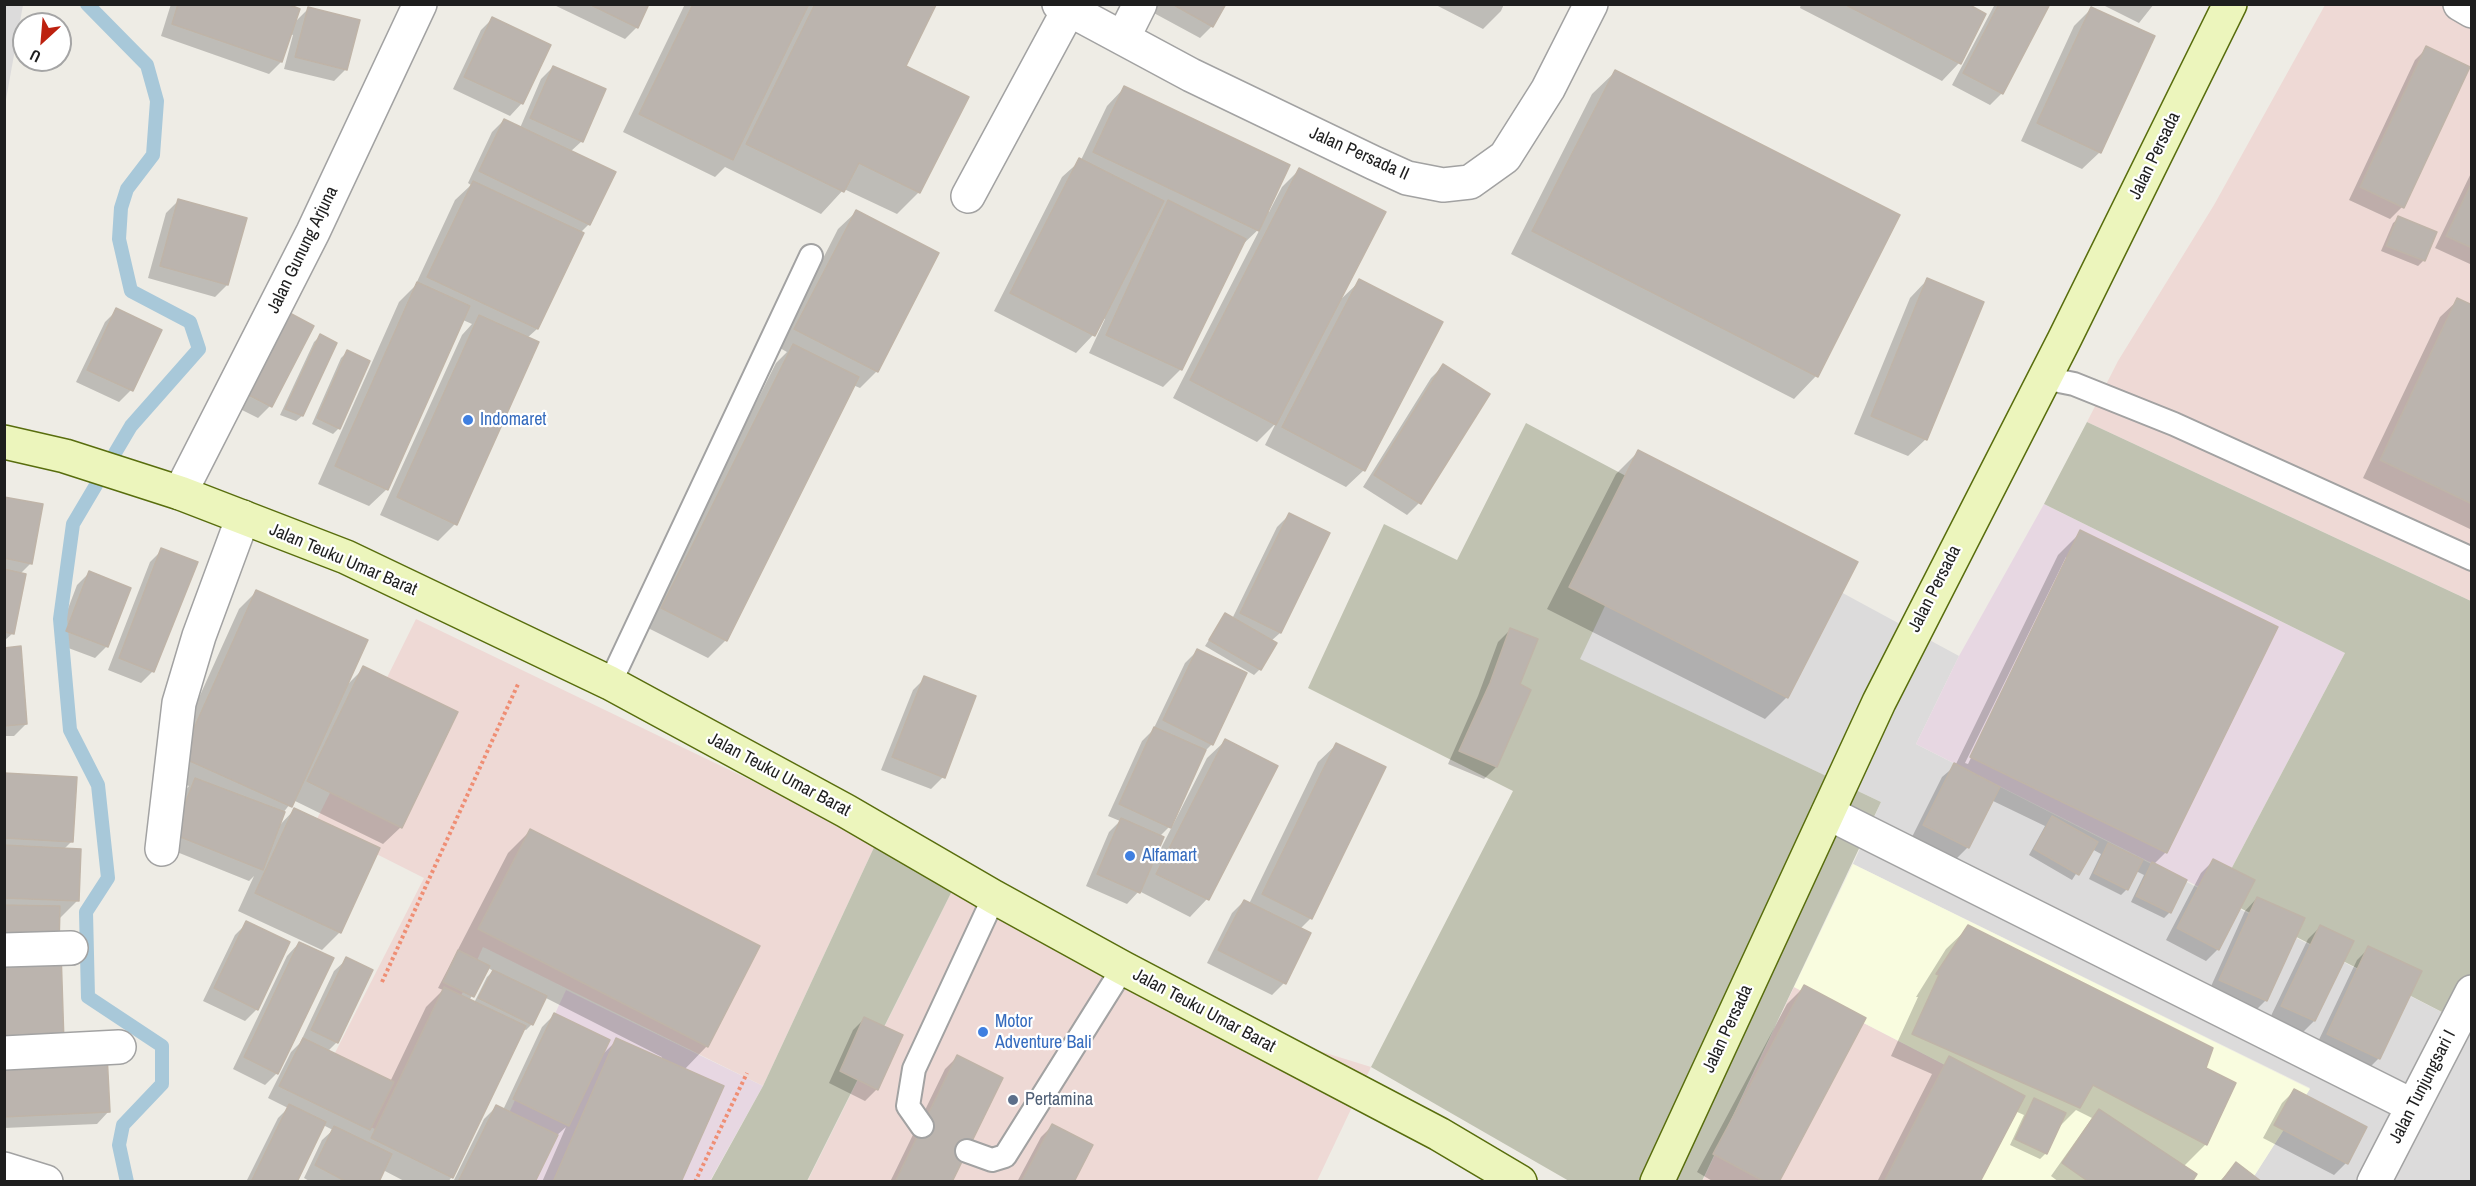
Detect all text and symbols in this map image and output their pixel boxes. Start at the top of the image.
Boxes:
north arrow [12,12,72,72]
text: U [26,44,44,68]
street label: Jalan Persada [2125,109,2185,203]
street label: Jalan Persada II [1306,122,1412,186]
street label: Jalan Gunung Arjuna [263,183,343,317]
place label: Indomaret [480,409,546,431]
marker: Indomaret [461,413,475,427]
street label: Jalan Teuku Umar Barat [266,519,420,601]
street label: Jalan Persada [1904,542,1966,636]
street label: Jalan Teuku Umar Barat [704,728,854,822]
place label: Alfamart [1142,845,1197,867]
marker: Alfamart [1123,849,1137,863]
street label: Jalan Teuku Umar Barat [1129,964,1279,1058]
street label: Jalan Persada [1698,982,1758,1076]
place label: Motor Adventure Bali [995,1011,1092,1054]
marker: Motor Adventure Bali [976,1025,990,1039]
street label: Jalan Tunjungsari I [2385,1027,2461,1147]
place label: Pertamina [1025,1089,1093,1111]
marker: Pertamina [1006,1093,1020,1107]

